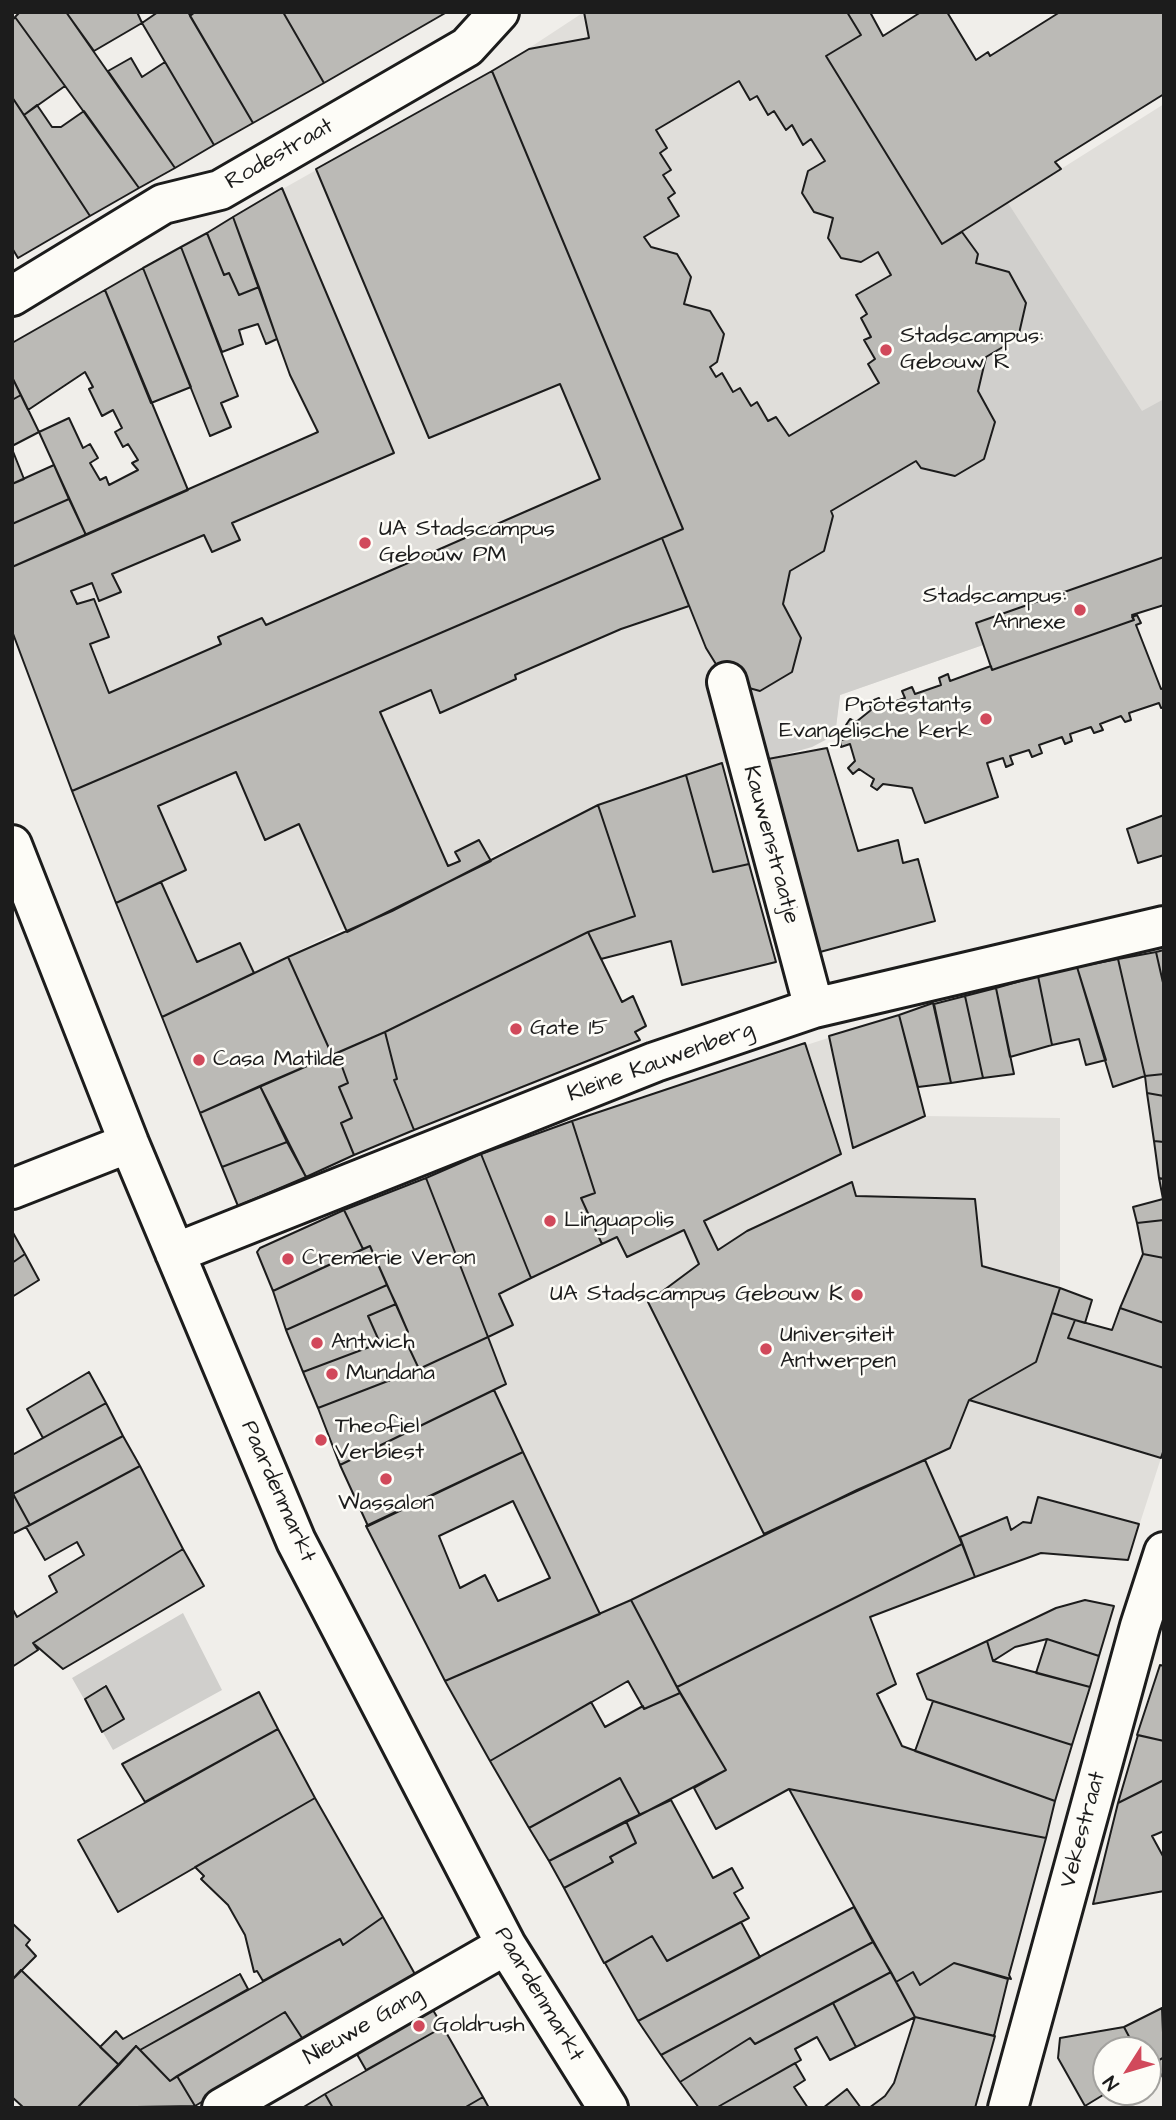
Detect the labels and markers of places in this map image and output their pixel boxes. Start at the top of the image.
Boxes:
place label: Stadscampus: Gebouw R [900,323,1043,377]
marker: Stadscampus: Gebouw R [878,342,894,358]
place label: UA Stadscampus Gebouw PM [379,516,555,570]
marker: UA Stadscampus Gebouw PM [357,535,373,551]
place label: Stadscampus: Annexe [923,583,1066,637]
marker: Stadscampus: Annexe [1072,602,1088,618]
place label: Protestants Evangelische kerk [779,692,972,746]
marker: Protestants Evangelische kerk [978,711,994,727]
place label: Gate 15 [530,1015,608,1043]
marker: Gate 15 [508,1021,524,1037]
place label: Casa Matilde [213,1046,345,1074]
marker: Casa Matilde [191,1052,207,1068]
place label: Linguapolis [564,1207,675,1235]
marker: Linguapolis [542,1213,558,1229]
place label: Cremerie Veron [302,1245,476,1273]
marker: Cremerie Veron [280,1251,296,1267]
place label: UA Stadscampus Gebouw K [550,1281,843,1309]
marker: UA Stadscampus Gebouw K [849,1287,865,1303]
place label: Universiteit Antwerpen [780,1322,896,1376]
place label: Antwich [331,1329,415,1357]
marker: Antwich [309,1335,325,1351]
marker: Universiteit Antwerpen [758,1341,774,1357]
place label: Mundana [346,1360,435,1388]
marker: Mundana [324,1366,340,1382]
place label: Theofiel Verbiest [335,1413,424,1467]
marker: Theofiel Verbiest [313,1432,329,1448]
marker: Wassalon [378,1471,394,1487]
place label: Wassalon [338,1490,434,1518]
place label: Goldrush [433,2012,525,2040]
marker: Goldrush [411,2018,427,2034]

